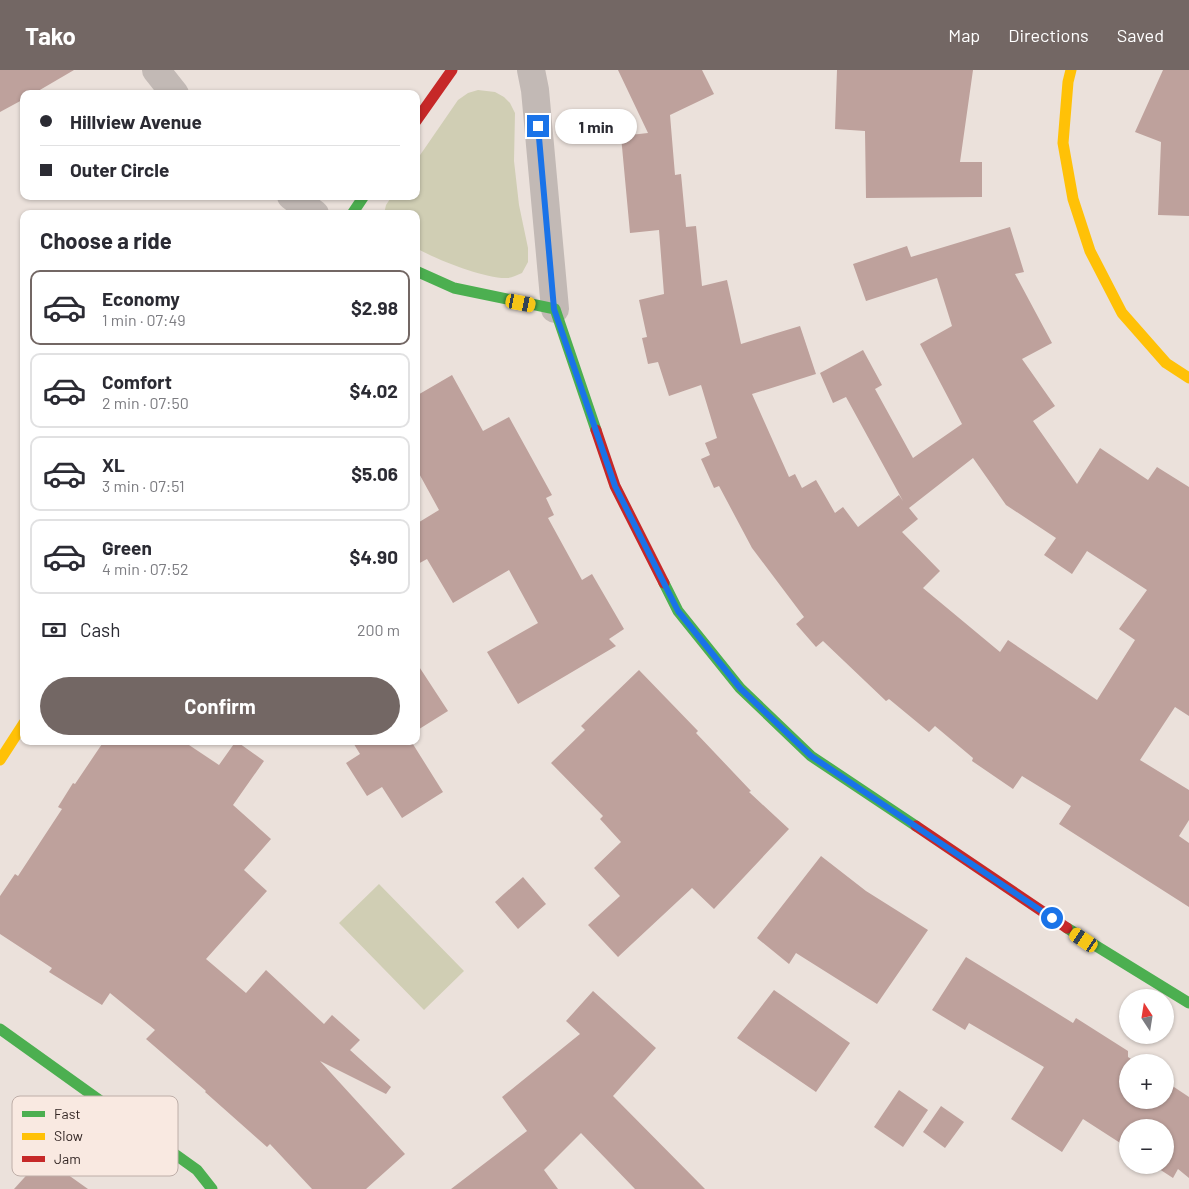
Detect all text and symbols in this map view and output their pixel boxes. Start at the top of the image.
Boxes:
text: Tako [25,21,76,50]
text: Map [948,24,980,46]
text: Directions [1008,24,1089,46]
text: Saved [1117,24,1164,46]
callout: 1 min [556,108,638,144]
text: Hillview Avenue [70,110,202,133]
route end [527,115,549,137]
text: 1 min [578,117,614,136]
text: Outer Circle [70,158,169,181]
text: Choose a ride [40,227,172,253]
icon: car [42,285,87,330]
text: Economy [102,287,180,310]
car [504,293,537,313]
text: $2.98 [351,296,398,319]
text: 1 min · 07:49 [102,310,186,329]
icon: car [42,368,87,413]
text: Comfort [102,370,172,393]
text: $4.02 [350,379,398,402]
text: 2 min · 07:50 [102,393,189,412]
icon: car [42,451,87,496]
text: XL [102,453,125,476]
text: $5.06 [351,462,398,485]
text: 3 min · 07:51 [102,476,185,495]
icon: car [42,534,87,579]
text: Green [102,536,152,559]
text: $4.90 [350,545,398,568]
text: 4 min · 07:52 [102,559,189,578]
icon: cash [40,616,68,644]
text: Cash [80,618,121,641]
text: 200 m [357,620,400,639]
button: Confirm [40,677,400,735]
route start [1041,907,1063,929]
car [1067,925,1100,955]
north arrow [1119,989,1174,1044]
map controls [1119,989,1174,1174]
button: + [1119,1054,1174,1109]
legend [12,1096,178,1176]
text: Fast [54,1105,80,1122]
button: − [1119,1119,1174,1174]
text: Slow [54,1127,83,1144]
text: Jam [54,1150,81,1167]

